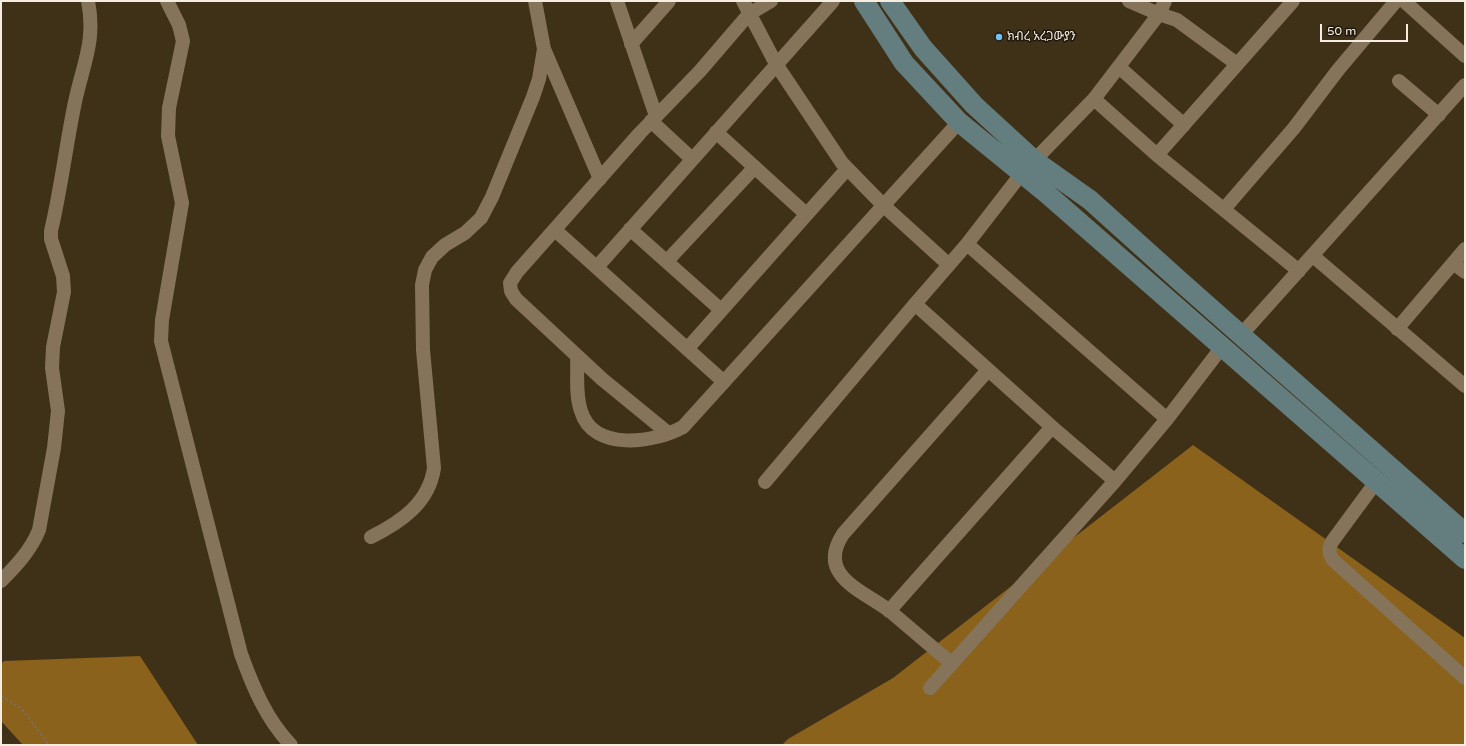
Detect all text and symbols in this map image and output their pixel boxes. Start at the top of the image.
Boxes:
scale bar [1322,16,1410,42]
text: 50 m [1327,24,1356,38]
place label: ክብረ አረጋውያን [1007,30,1076,44]
marker: ክብረ አረጋውያን [994,32,1004,42]

